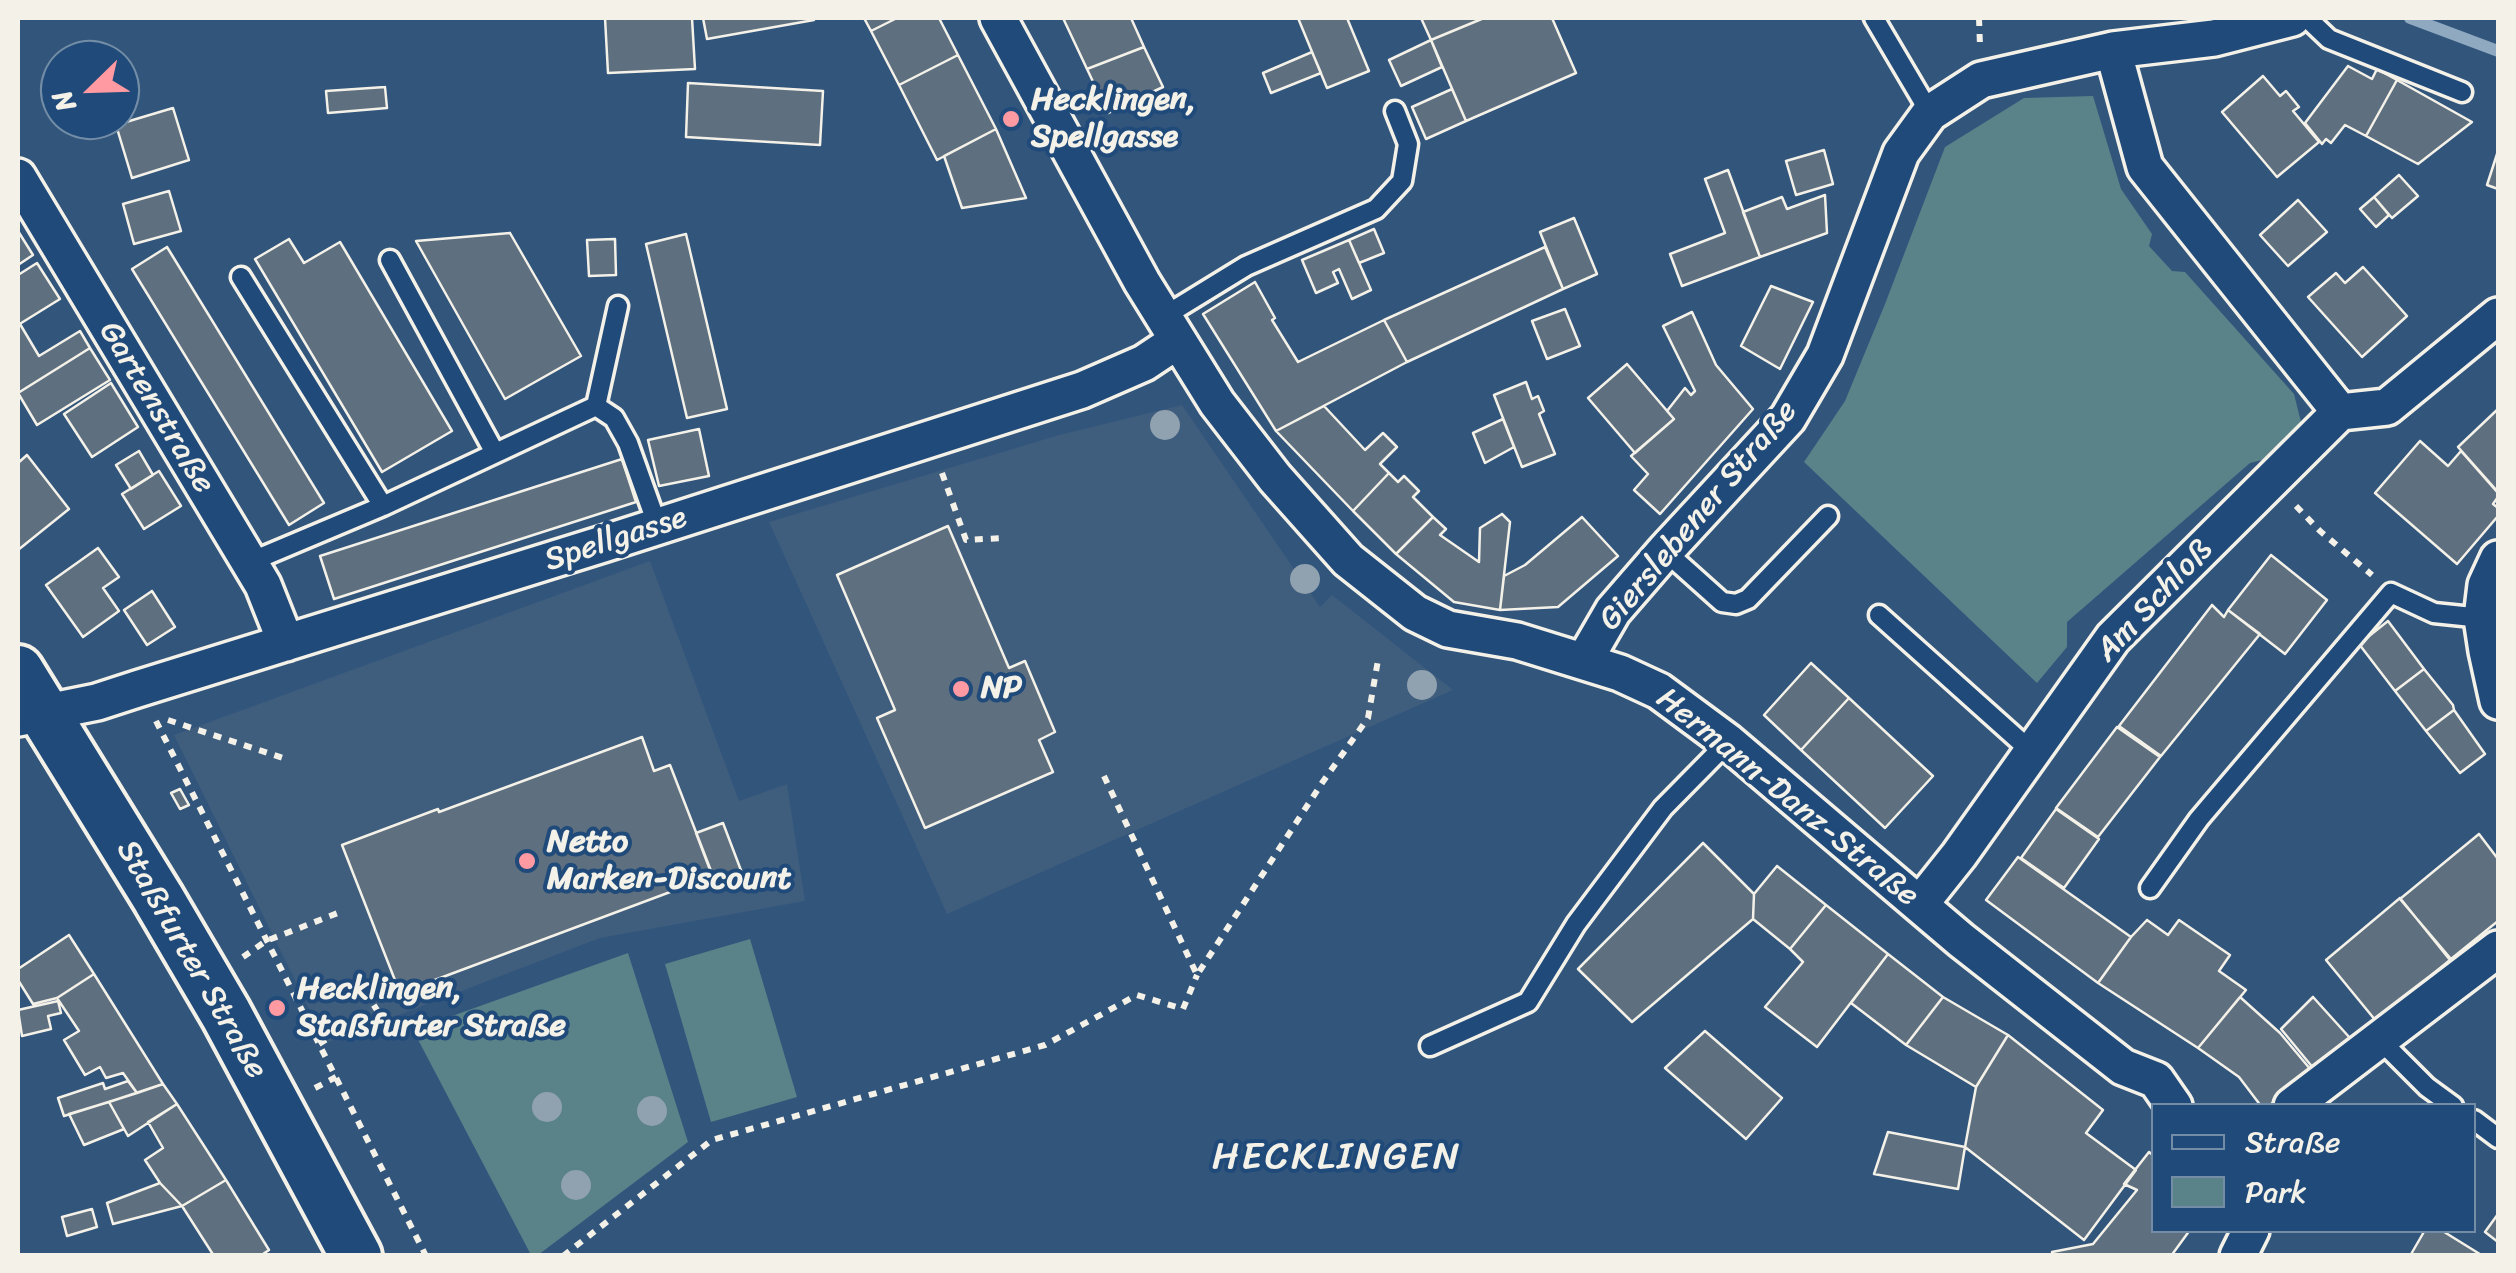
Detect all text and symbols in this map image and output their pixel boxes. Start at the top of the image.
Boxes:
north arrow [40,40,140,140]
place label: Hecklingen, Spellgasse [1031,82,1196,157]
text: N [37,83,90,120]
marker: Hecklingen, Spellgasse [1000,108,1022,130]
street label: Gartenstraße [90,315,222,501]
street label: Gierslebener Straße [1592,393,1806,639]
street label: Spellgasse [540,499,692,581]
street label: Am Schloß [2088,532,2222,670]
place label: NP [981,670,1022,708]
marker: NP [950,678,972,700]
street label: Hermann-Danz-Straße [1648,680,1926,916]
place label: Netto Marken-Discount [547,824,791,899]
street label: Staßfurter Straße [107,834,275,1086]
marker: Netto Marken-Discount [516,850,538,872]
place label: Hecklingen, Staßfurter Straße [297,971,566,1046]
marker: Hecklingen, Staßfurter Straße [266,997,288,1019]
legend [2151,1103,2476,1233]
text: Straße [2245,1115,2340,1169]
district label: HECKLINGEN [1214,1135,1460,1181]
text: Park [2245,1165,2307,1219]

